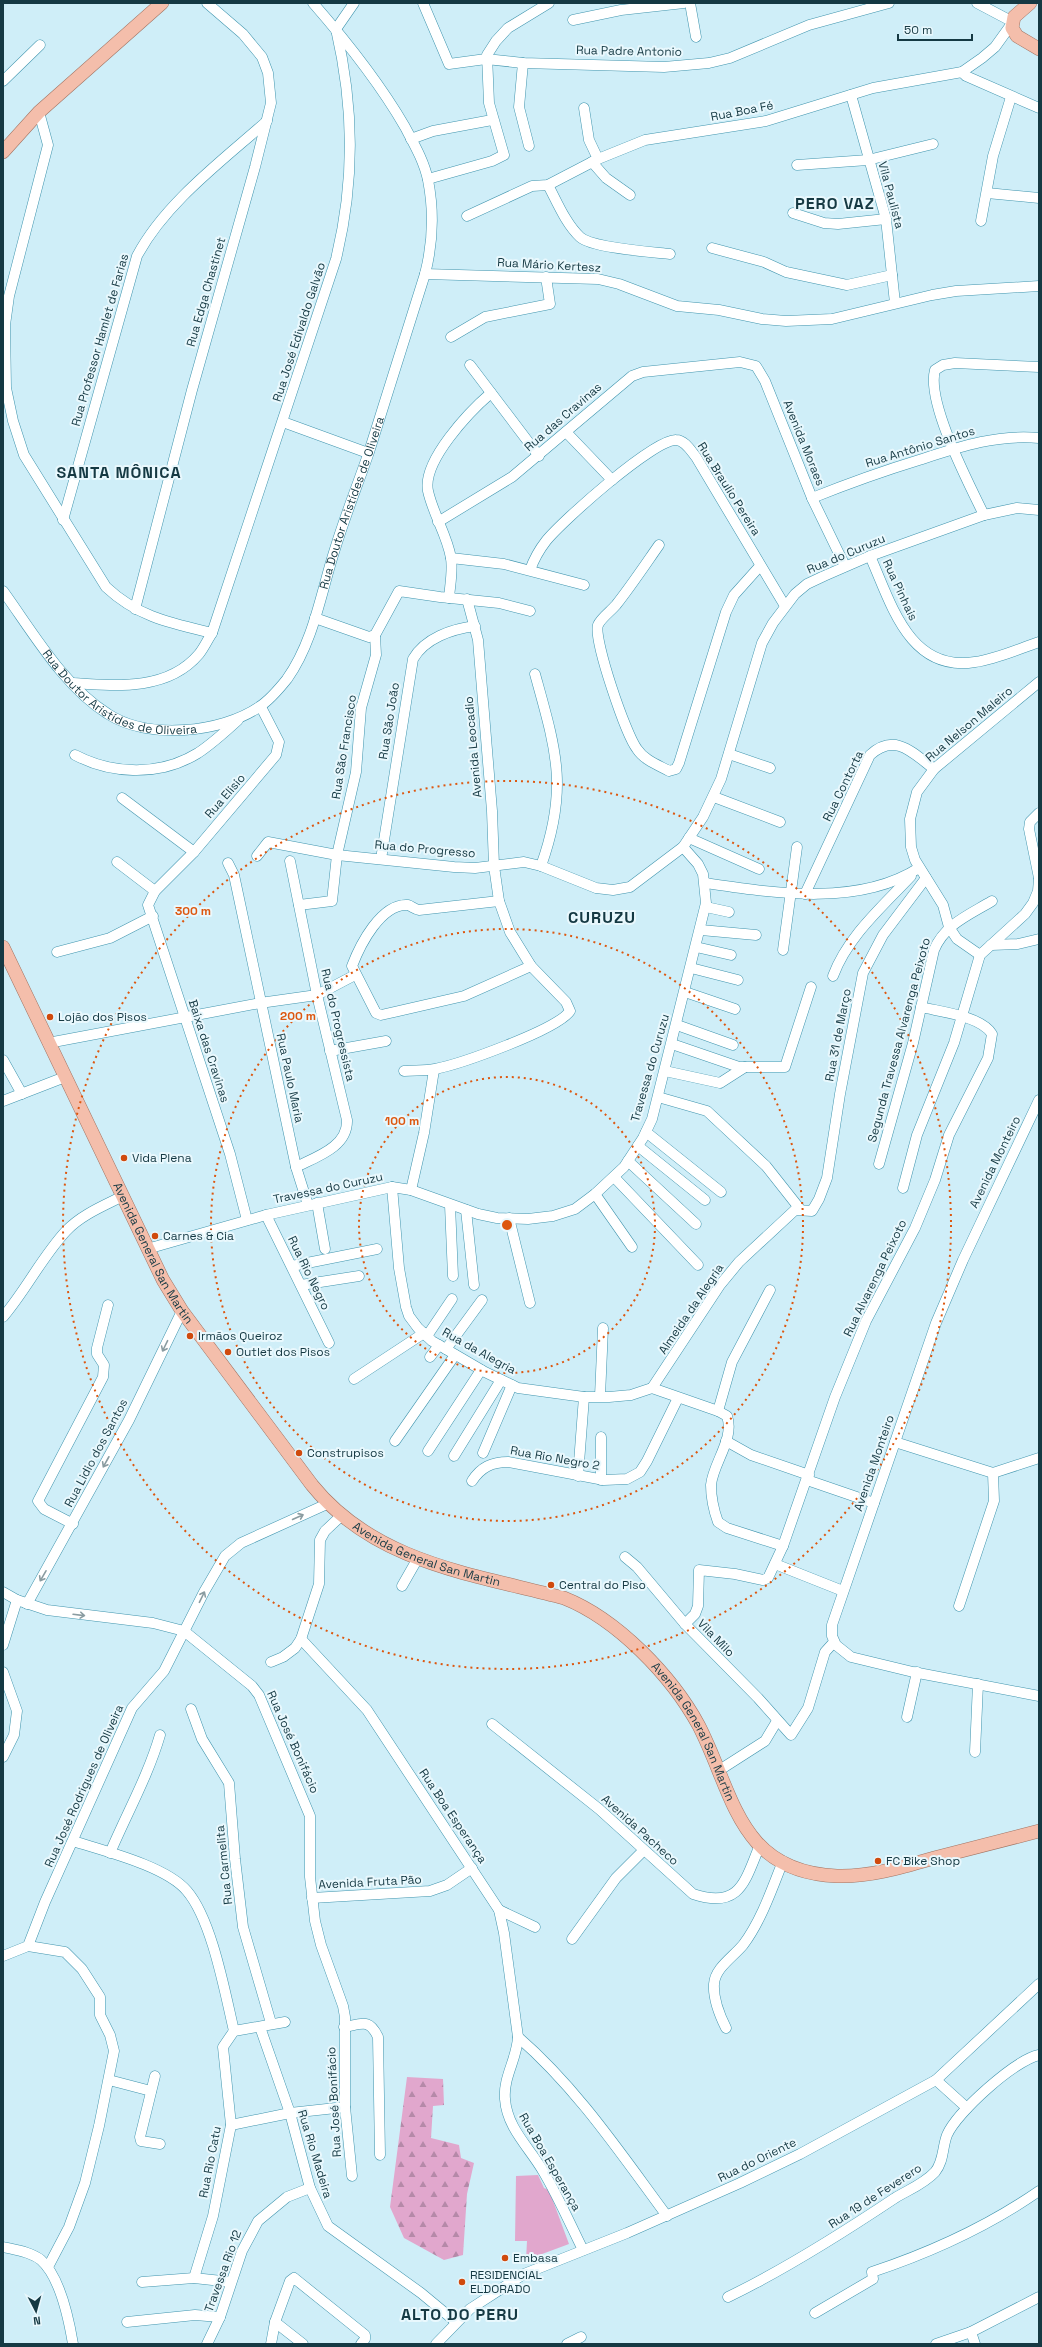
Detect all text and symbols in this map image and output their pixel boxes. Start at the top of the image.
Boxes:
scale bar [898,16,972,42]
text: 50 m [904,22,932,38]
street label: Rua Padre Antonio [576,42,682,60]
street label: Rua Boa Fé [709,97,775,125]
street label: Vila Paulista [874,160,908,230]
district label: PERO VAZ [795,193,875,214]
street label: Rua Edga Chastinet [183,235,229,349]
street label: Rua Professor Hamlet de Farias [68,252,132,428]
street label: Rua Mário Kertesz [497,254,601,276]
street label: Rua José Edivaldo Galvão [269,260,329,404]
street label: Rua das Cravinas [521,379,605,455]
street label: Avenida Moraes [780,398,828,488]
street label: Rua Doutor Aristídes de Oliveira [316,414,388,591]
street label: Rua Antônio Santos [863,423,977,471]
street label: Rua Braulio Pereira [694,439,764,539]
district label: SANTA MÔNICA [56,462,182,483]
street label: Rua do Curuzu [804,530,888,578]
street label: Rua Pinhais [879,557,921,623]
street label: Rua Doutor Aristídes de Oliveira [39,646,198,738]
street label: Rua São João [375,681,403,761]
street label: Rua Nelson Maleiro [922,683,1016,765]
street label: Rua São Francisco [328,694,360,800]
street label: Avenida Leocadio [461,696,485,798]
street label: Rua Contorta [819,748,867,824]
street label: Rua Elisio [201,770,249,822]
street label: Rua do Progresso [374,837,476,861]
text: 300 m [175,903,211,919]
district label: CURUZU [568,907,636,928]
street label: Segunda Travessa Alvarenga Peixoto [864,936,934,1144]
street label: Rua do Progressista [317,967,359,1083]
street label: Rua 31 de Março [821,987,855,1083]
street label: Baixa das Cravinas [185,998,233,1104]
text: 200 m [280,1008,316,1024]
place label: Lojão dos Pisos [58,1009,147,1025]
marker: Lojão dos Pisos [45,1012,55,1022]
street label: Travessa do Curuzu [627,1012,673,1124]
street label: Rua Paulo Maria [273,1032,307,1124]
text: 100 m [385,1113,419,1129]
street label: Avenida Monteiro [966,1113,1024,1211]
place label: Vida Plena [132,1150,192,1166]
marker: Vida Plena [119,1153,129,1163]
street label: Travessa do Curuzu [272,1169,384,1207]
street label: Avenida General San Martin [109,1180,197,1327]
street label: Rua Alvarenga Peixoto [840,1217,910,1339]
centre of rings [500,1218,514,1232]
place label: Carnes & Cia [163,1228,234,1244]
marker: Carnes & Cia [150,1231,160,1241]
street label: Rua Rio Negro [284,1233,334,1313]
street label: Almeida da Alegria [655,1261,727,1357]
street label: Rua da Alegria [439,1324,519,1378]
place label: Irmãos Queiroz [198,1328,283,1344]
marker: Irmãos Queiroz [185,1331,195,1341]
one-way arrow [161,1340,168,1352]
place label: Outlet dos Pisos [236,1344,330,1360]
marker: Outlet dos Pisos [223,1347,233,1357]
street label: Rua Lidio dos Santos [61,1396,131,1510]
street label: Avenida Monteiro [850,1413,898,1513]
street label: Rua Rio Negro 2 [509,1442,601,1474]
place label: Construpisos [307,1445,384,1461]
marker: Construpisos [294,1448,304,1458]
one-way arrow [102,1456,110,1468]
one-way arrow [291,1513,303,1520]
street label: Avenida General San Martin [350,1518,502,1590]
one-way arrow [39,1570,47,1582]
place label: Central do Piso [559,1577,646,1593]
marker: Central do Piso [546,1580,556,1590]
one-way arrow [199,1591,206,1603]
one-way arrow [72,1611,85,1619]
street label: Vila Milo [694,1616,738,1660]
street label: Avenida General San Martin [648,1659,738,1804]
street label: Rua José Bonifácio [263,1688,323,1796]
street label: Rua José Rodrigues de Oliveira [41,1702,127,1870]
street label: Rua Boa Esperança [415,1766,491,1866]
street label: Avenida Pacheco [598,1791,682,1869]
street label: Rua Carmelita [212,1824,236,1905]
place label: FC Bike Shop [886,1853,960,1869]
marker: FC Bike Shop [873,1856,883,1866]
street label: Avenida Fruta Pão [318,1871,422,1893]
street label: Rua José Bonifácio [323,2046,345,2158]
street label: Rua Rio Madeira [294,2108,336,2200]
street label: Rua Boa Esperança [515,2110,585,2214]
street label: Rua Rio Catu [195,2125,225,2199]
street label: Rua do Oriente [715,2134,799,2186]
street label: Rua 19 de Feverero [825,2160,925,2232]
street label: Travessa Rio 12 [201,2228,245,2314]
place label: Embasa [513,2250,558,2266]
marker: Embasa [500,2253,510,2263]
place label: RESIDENCIAL ELDORADO [470,2267,542,2297]
marker: RESIDENCIAL ELDORADO [457,2277,467,2287]
north arrow [16,2291,56,2331]
district label: ALTO DO PERU [401,2304,519,2325]
text: N [33,2314,41,2328]

